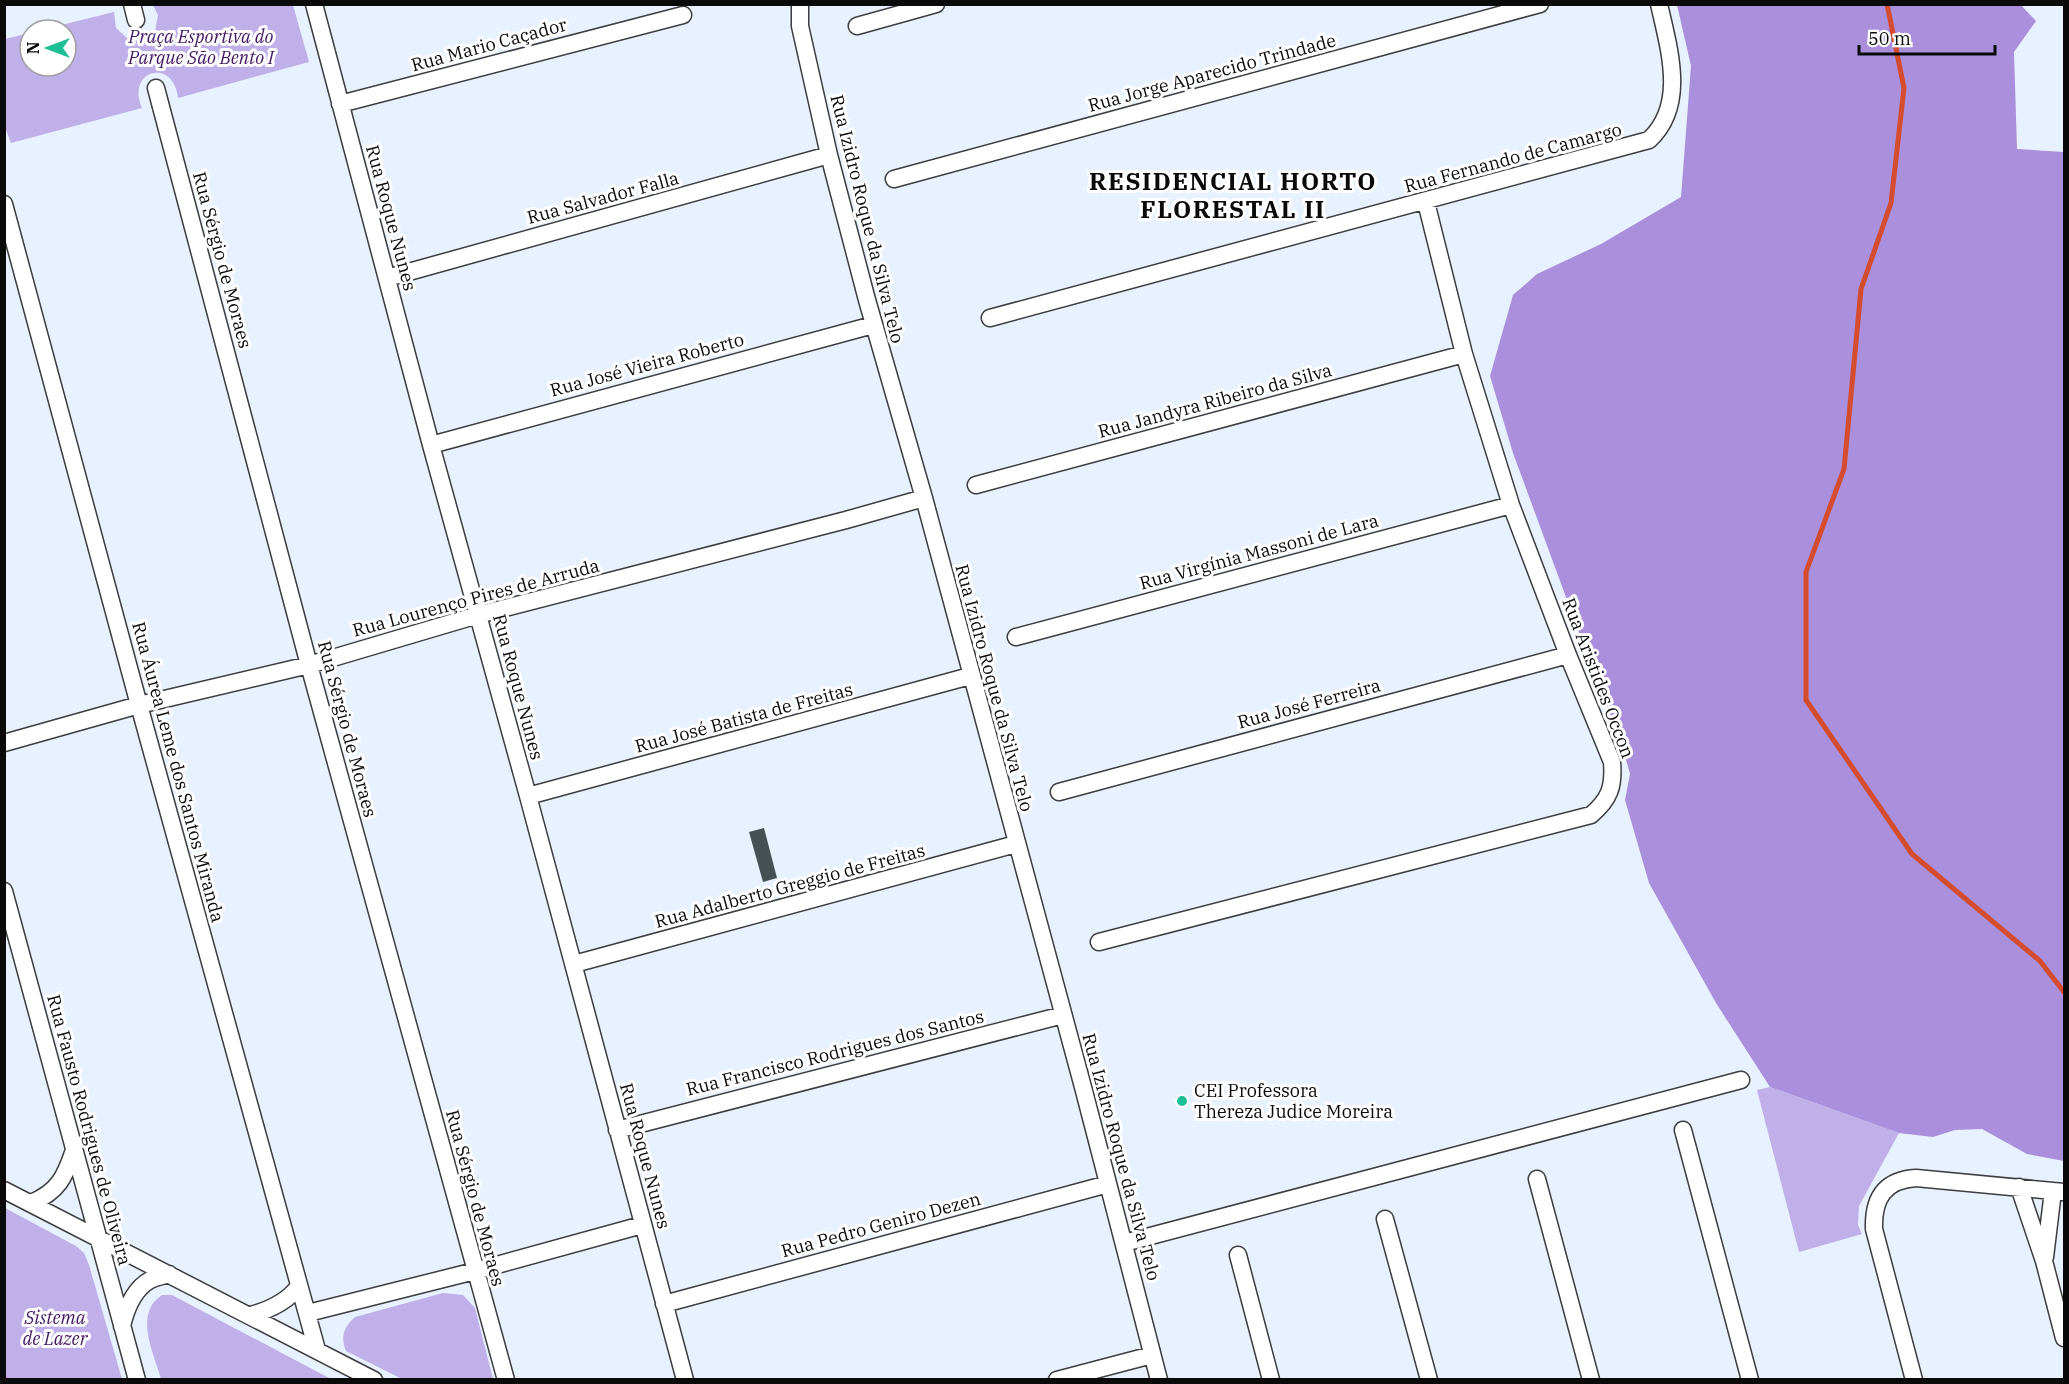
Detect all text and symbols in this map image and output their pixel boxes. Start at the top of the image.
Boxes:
street label: Rua Mario Caçador [409,13,569,76]
north arrow [18,18,78,78]
scale bar [1859,18,1996,56]
park label: Praça Esportiva do Parque São Bento I [127,25,275,69]
text: 50 m [1868,27,1911,50]
street label: Rua Jorge Aparecido Trindade [1085,28,1338,117]
text: N [23,42,43,54]
street label: Rua Izidro Roque da Silva Telo [825,92,910,346]
street label: Rua Fernando de Camargo [1402,117,1624,198]
street label: Rua Roque Nunes [361,142,422,293]
district label: RESIDENCIAL HORTO FLORESTAL II [1089,165,1377,225]
street label: Rua Salvador Falla [524,166,682,229]
street label: Rua Sérgio de Moraes [188,169,257,351]
street label: Rua José Vieira Roberto [547,328,746,401]
street label: Rua Jandyra Ribeiro da Silva [1095,358,1335,443]
street label: Rua Virgínia Massoni de Lara [1137,508,1381,595]
street label: Rua Lourenço Pires de Arruda [350,553,602,642]
street label: Rua Izidro Roque da Silva Telo [950,562,1039,814]
street label: Rua Aristides Occon [1557,594,1640,761]
street label: Rua Roque Nunes [488,611,549,762]
street label: Rua Áurea Leme dos Santos Miranda [127,619,230,925]
street label: Rua Sérgio de Moraes [313,638,382,820]
street label: Rua José Ferreira [1235,673,1383,734]
street label: Rua José Batista de Freitas [632,677,855,758]
street label: Rua Adalberto Greggio de Freitas [652,838,928,933]
street label: Rua Fausto Rodrigues de Oliveira [42,992,137,1268]
street label: Rua Francisco Rodrigues dos Santos [684,1004,986,1101]
street label: Rua Izidro Roque da Silva Telo [1077,1031,1166,1283]
place label: CEI Professora Thereza Judice Moreira [1194,1079,1393,1123]
street label: Rua Roque Nunes [615,1080,676,1231]
marker: CEI Professora Thereza Judice Moreira [1175,1094,1189,1108]
street label: Rua Sérgio de Moraes [441,1107,510,1289]
street label: Rua Pedro Geniro Dezen [779,1187,983,1262]
park label: Sistema de Lazer [23,1306,89,1350]

